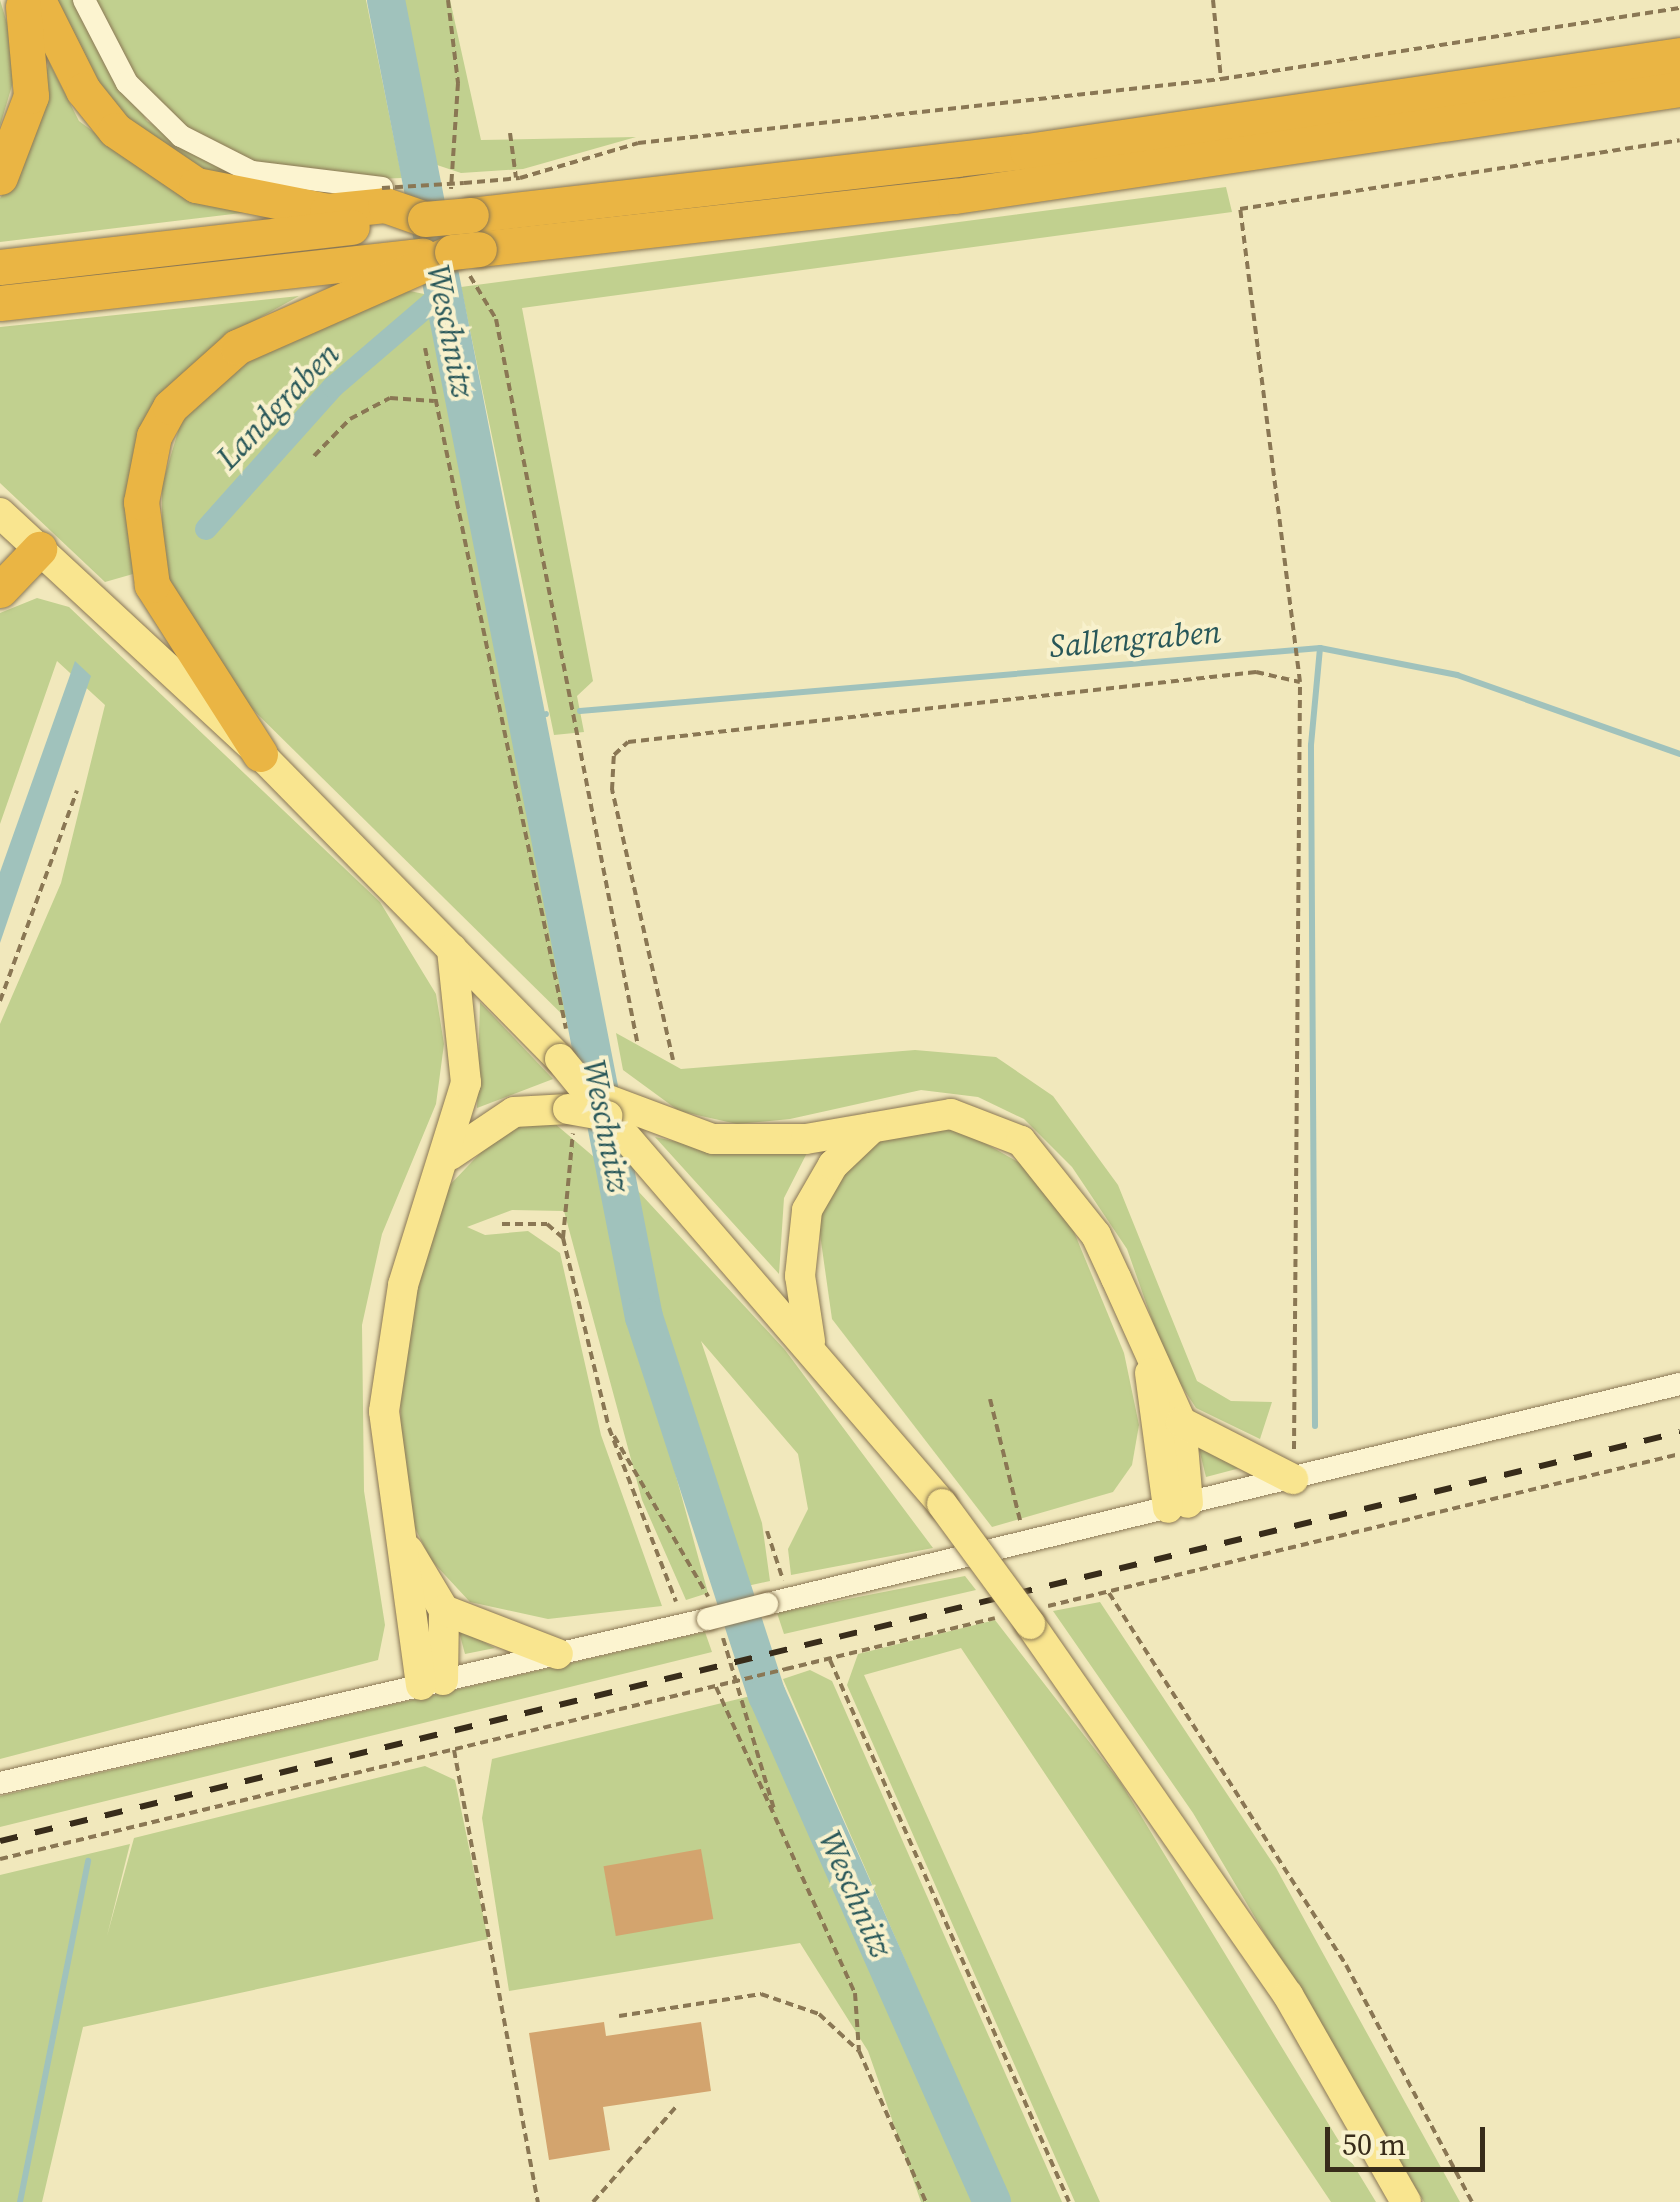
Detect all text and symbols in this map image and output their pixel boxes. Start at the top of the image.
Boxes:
water label: Weschnitz [418,261,482,401]
water label: Landgraben [209,335,347,477]
water label: Sallengraben [1048,612,1222,666]
water label: Weschnitz [574,1056,638,1196]
water label: Weschnitz [810,1825,900,1963]
scale bar [1330,2107,1490,2169]
text: 50 m [1342,2124,1406,2165]

